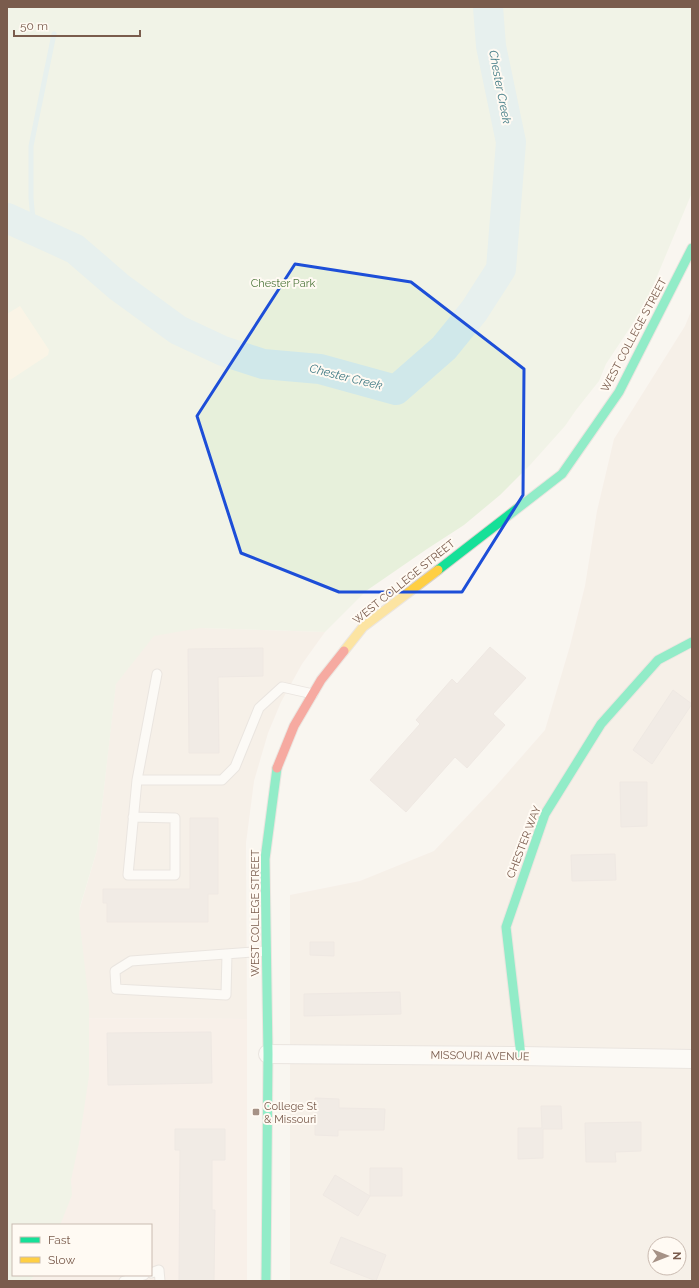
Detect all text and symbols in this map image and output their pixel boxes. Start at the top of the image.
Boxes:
scale bar [14,12,140,38]
text: 50 m [20,19,48,33]
water label: Chester Creek [486,49,514,126]
street label: WEST COLLEGE STREET [598,276,670,394]
park label: Chester Park [251,277,315,290]
water label: Chester Creek [308,361,384,393]
street label: WEST COLLEGE STREET [351,537,458,627]
street label: CHESTER WAY [504,804,544,880]
street label: WEST COLLEGE STREET [249,849,262,977]
street label: MISSOURI AVENUE [430,1049,530,1063]
place label: College St & Missouri [264,1100,317,1126]
marker: College St & Missouri [251,1107,261,1117]
legend [12,1224,152,1276]
text: Fast [48,1233,71,1247]
north arrow [647,1236,687,1276]
text: N [670,1252,683,1260]
text: Slow [48,1253,75,1267]

